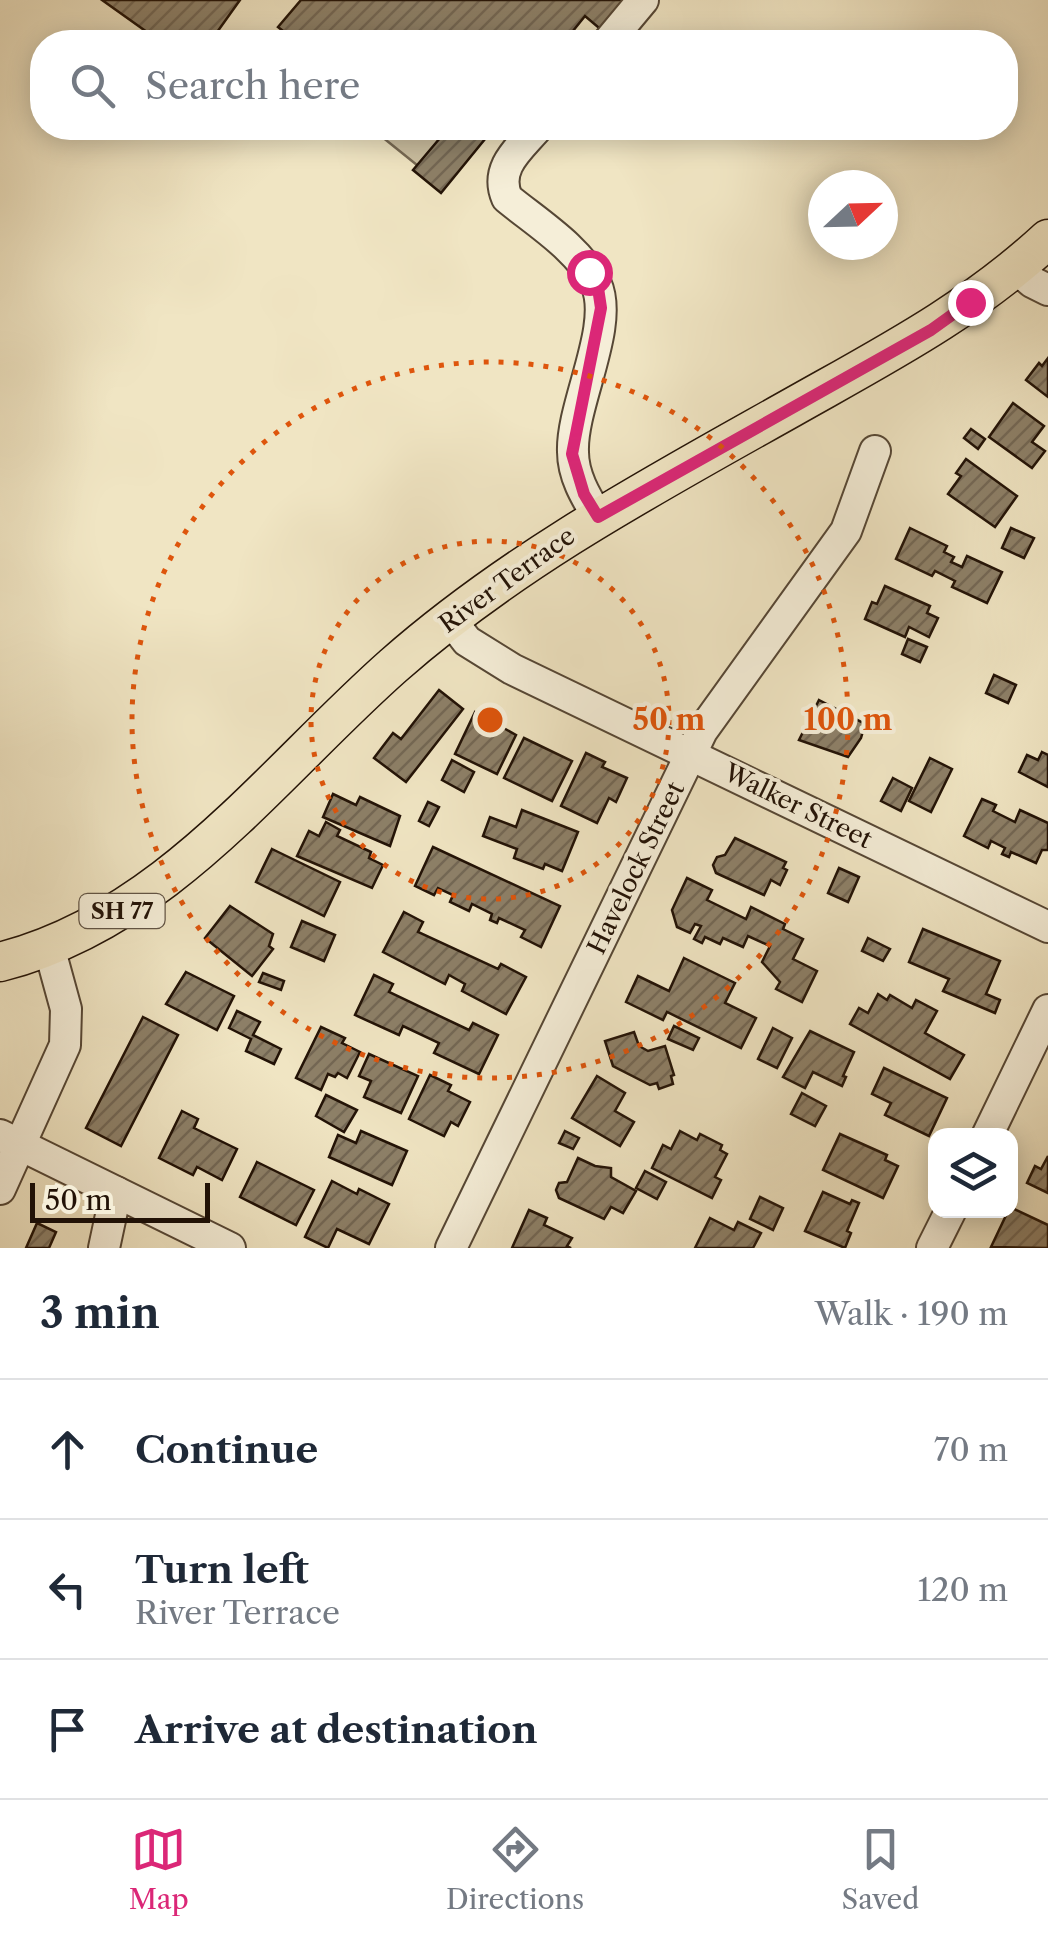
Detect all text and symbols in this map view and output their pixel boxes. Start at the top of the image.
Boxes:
search box [30,30,1018,140]
icon: search [65,58,120,113]
text: Search here [145,62,360,109]
north arrow [808,170,898,260]
route start [567,250,613,296]
route end [948,280,994,326]
street label: River Terrace [433,520,581,640]
text: 50 m [632,701,706,738]
text: 100 m [804,701,893,738]
centre of rings [472,702,508,738]
street label: Walker Street [718,756,877,855]
street label: Havelock Street [581,777,691,959]
road number: SH 77 [80,894,164,928]
map controls [928,1128,1018,1218]
button: layers [928,1128,1018,1218]
scale bar [30,1178,210,1222]
text: 50 m [45,1183,112,1217]
text: 3 min [40,1287,160,1339]
text: Walk · 190 m [815,1294,1008,1333]
icon: ahead [40,1422,95,1477]
text: Continue [135,1426,318,1473]
text: 70 m [934,1430,1008,1469]
text: Turn left [135,1546,309,1593]
icon: left [40,1562,95,1617]
text: 120 m [918,1570,1008,1609]
text: River Terrace [135,1593,340,1632]
icon: arrive [40,1702,95,1757]
text: Arrive at destination [135,1706,538,1753]
tab: Map [129,1822,189,1916]
tab: Directions [446,1822,584,1916]
tab: Saved [842,1822,919,1916]

